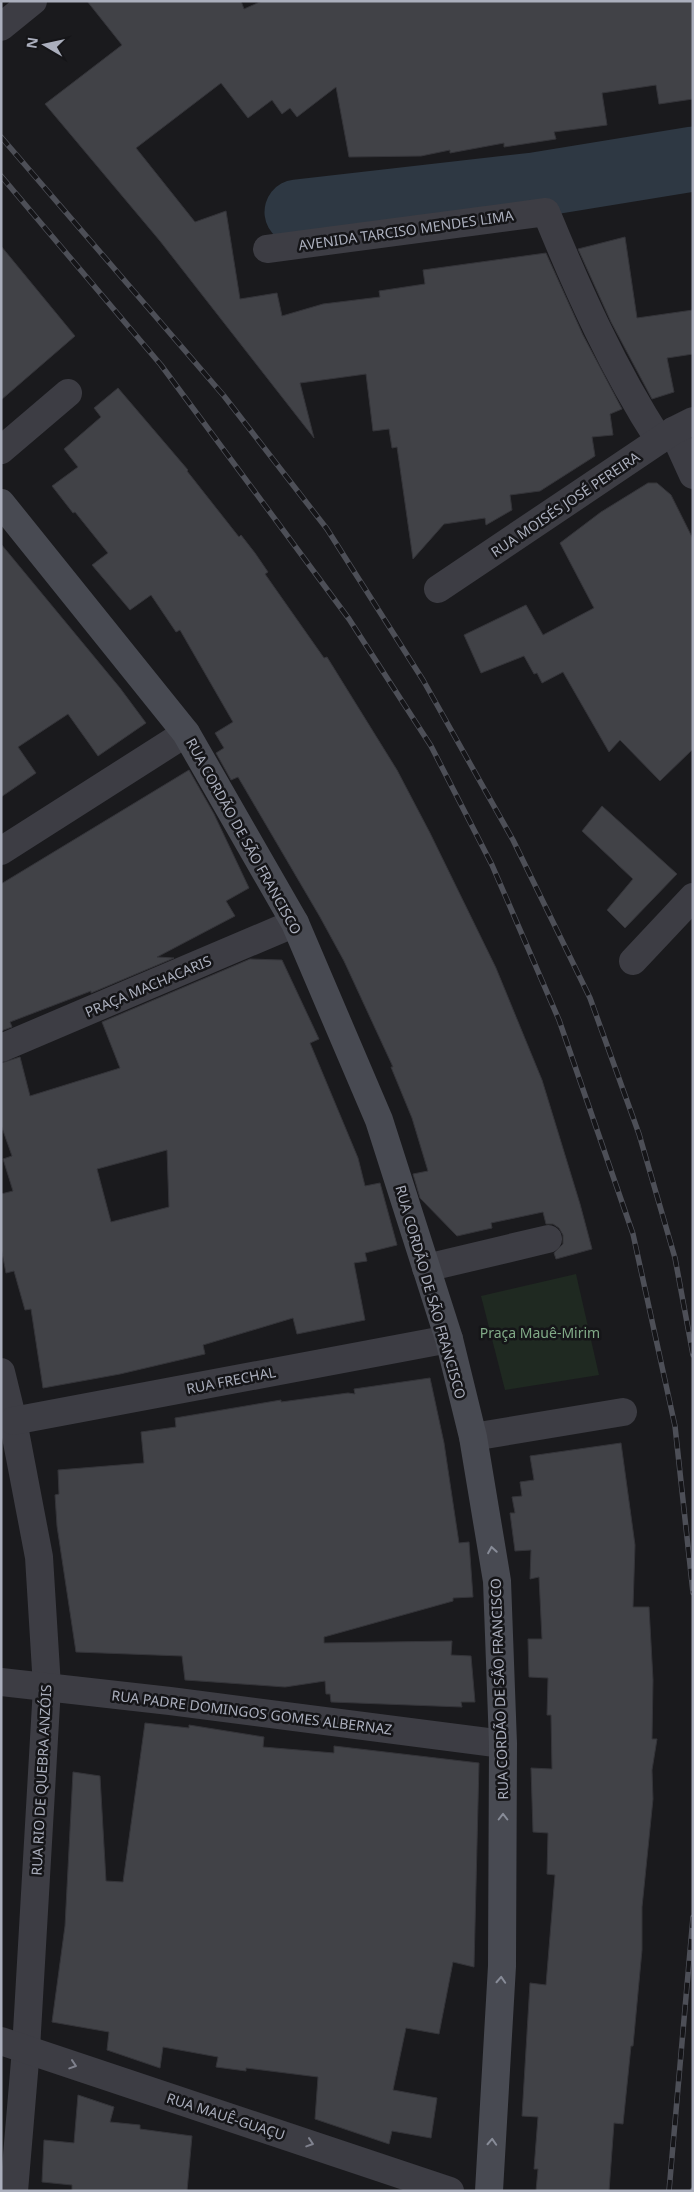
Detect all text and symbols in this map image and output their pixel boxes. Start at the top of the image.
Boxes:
north arrow [20,20,70,70]
text: N [21,36,42,50]
street label: AVENIDA TARCISO MENDES LIMA [297,205,515,255]
street label: RUA MOISÉS JOSÉ PEREIRA [487,447,643,561]
street label: RUA CORDÃO DE SÃO FRANCISCO [182,734,306,938]
street label: PRAÇA MACHACARIS [82,951,214,1021]
street label: RUA CORDÃO DE SÃO FRANCISCO [391,1183,471,1401]
park label: Praça Mauê-Mirim [480,1323,600,1342]
street label: RUA FRECHAL [185,1362,277,1398]
one-way arrow [487,1546,497,1555]
street label: RUA CORDÃO DE SÃO FRANCISCO [486,1578,512,1800]
street label: RUA RIO DE QUEBRA ANZÓIS [27,1684,56,1876]
street label: RUA PADRE DOMINGOS GOMES ALBERNAZ [111,1685,393,1739]
one-way arrow [498,1813,508,1821]
one-way arrow [496,1976,507,1984]
one-way arrow [68,2059,76,2069]
street label: RUA MAUÊ-GUAÇU [164,2088,288,2144]
one-way arrow [305,2138,314,2148]
one-way arrow [487,2138,498,2146]

